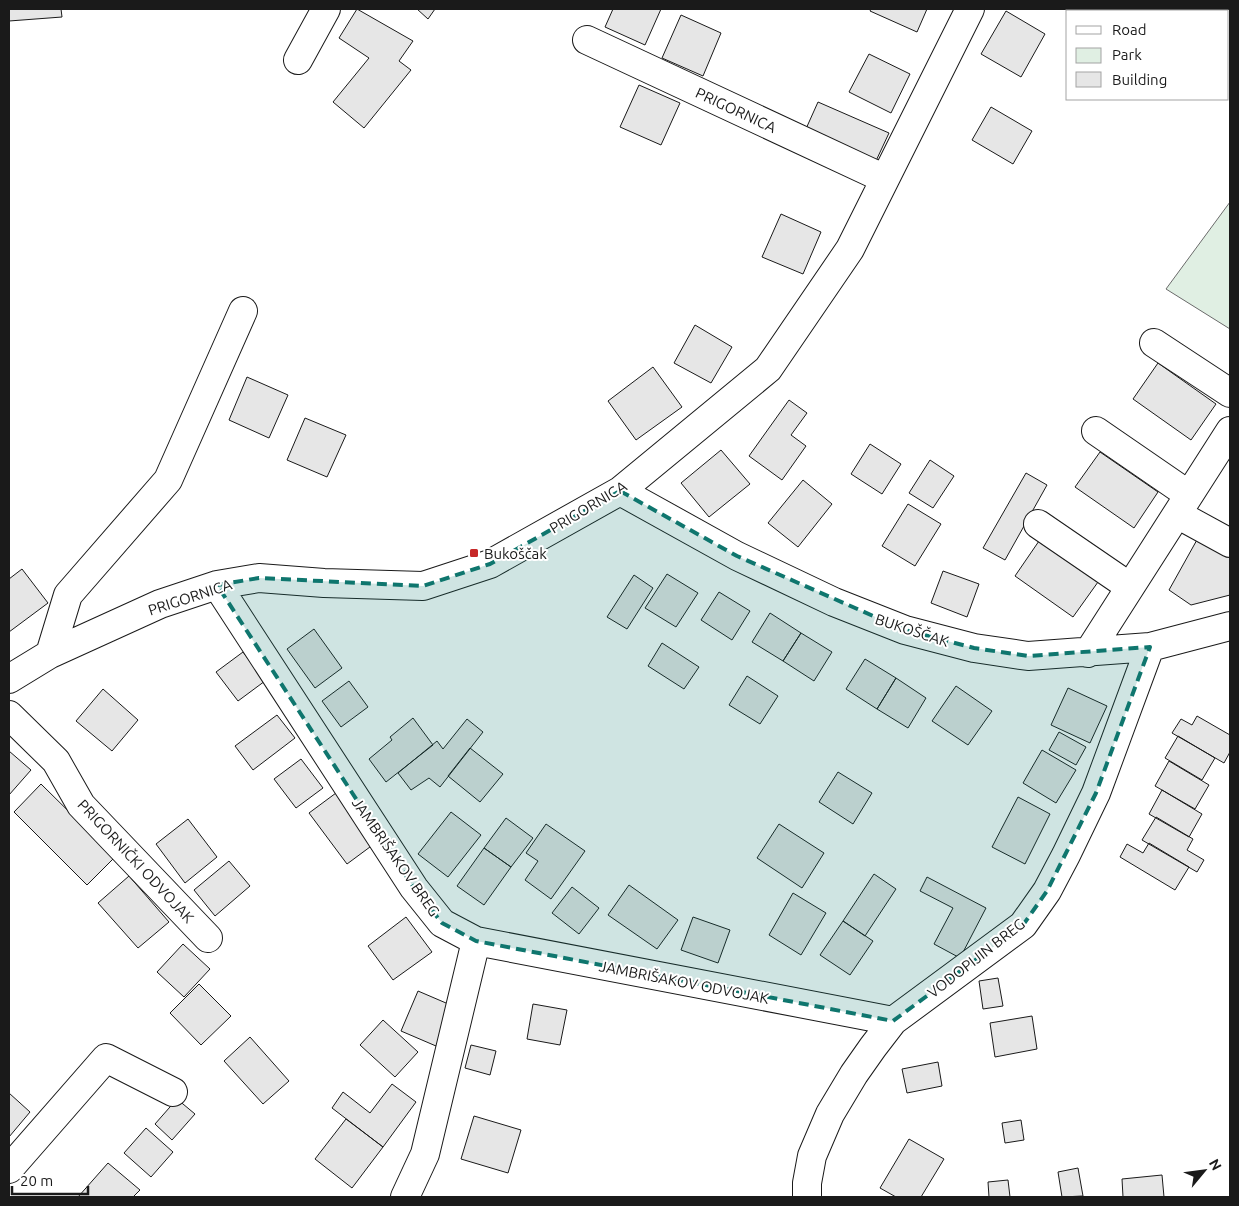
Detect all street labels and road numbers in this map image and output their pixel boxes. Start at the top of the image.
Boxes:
street label: PRIGORNICA [693,84,779,136]
street label: PRIGORNICA [546,477,630,537]
street label: PRIGORNICA [146,575,234,619]
street label: BUKOŠČAK [873,610,951,650]
street label: JAMBRIŠAKOV BREG [349,795,443,919]
street label: PRIGORNIČKI ODVOJAK [74,796,198,926]
street label: VODOPIJIN BREG [924,915,1028,1001]
street label: JAMBRIŠAKOV ODVOJAK [598,957,770,1007]

